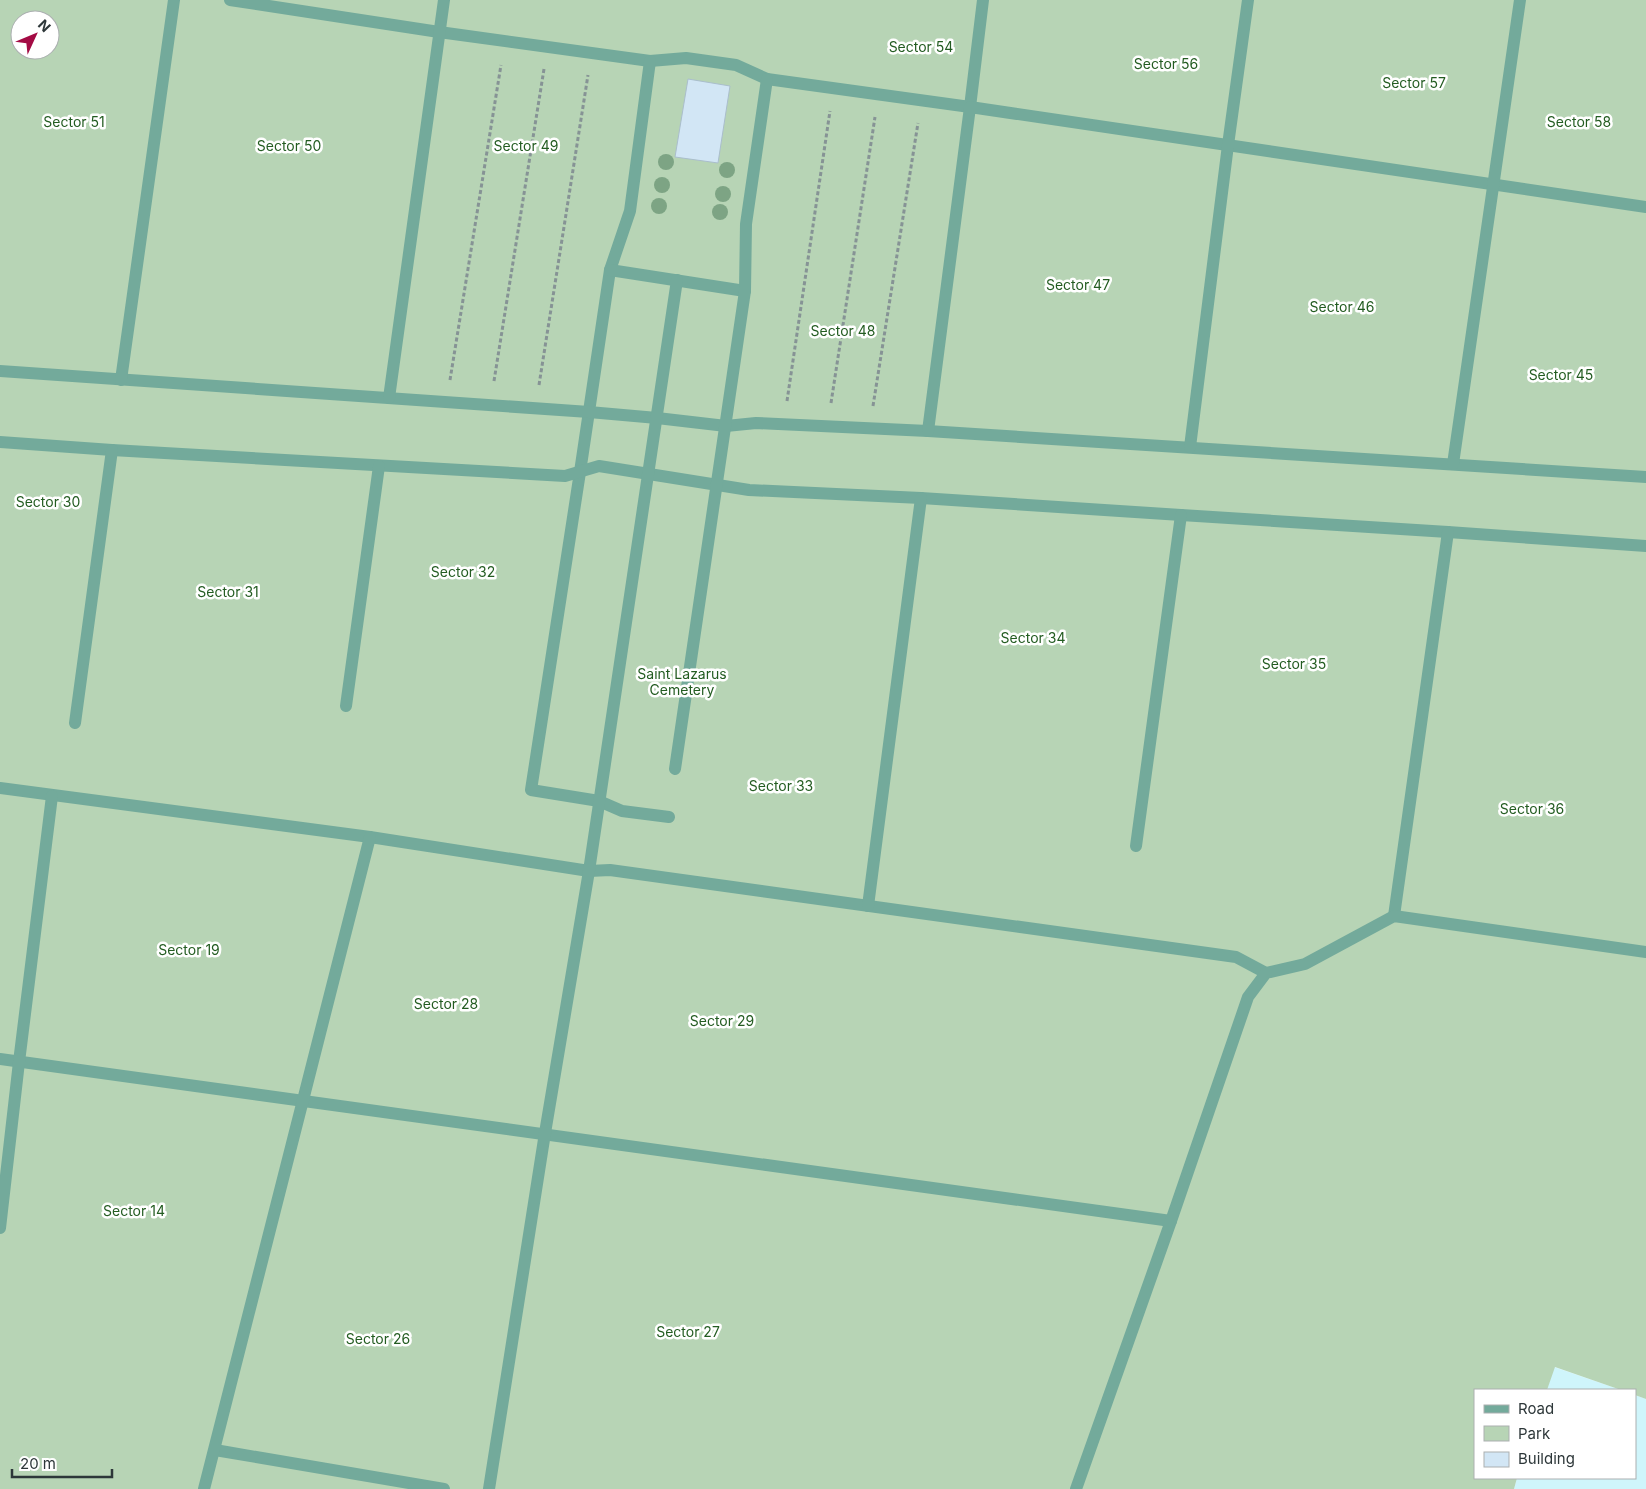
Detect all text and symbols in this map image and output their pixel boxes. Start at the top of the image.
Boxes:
north arrow [10,10,60,60]
text: N [35,16,55,35]
park label: Sector 54 [889,38,953,55]
park label: Sector 56 [1134,55,1198,72]
park label: Sector 57 [1382,74,1446,91]
park label: Sector 51 [43,113,105,130]
park label: Sector 58 [1547,113,1611,130]
park label: Sector 50 [257,137,321,154]
park label: Sector 49 [494,137,558,154]
park label: Sector 47 [1046,276,1110,293]
park label: Sector 46 [1310,298,1374,315]
park label: Sector 48 [811,322,875,339]
park label: Sector 45 [1529,366,1593,383]
park label: Sector 30 [16,493,80,510]
park label: Sector 32 [431,563,495,580]
park label: Sector 31 [197,583,259,600]
park label: Sector 34 [1001,629,1065,646]
park label: Sector 35 [1262,655,1326,672]
park label: Saint Lazarus Cemetery [637,665,727,698]
park label: Sector 33 [749,777,813,794]
park label: Sector 36 [1500,800,1564,817]
park label: Sector 19 [158,941,220,958]
park label: Sector 28 [414,995,478,1012]
park label: Sector 29 [690,1012,754,1029]
park label: Sector 14 [103,1202,165,1219]
park label: Sector 27 [656,1323,720,1340]
park label: Sector 26 [346,1330,410,1347]
legend [1474,1389,1636,1479]
text: Road [1518,1399,1554,1418]
text: Park [1518,1424,1551,1443]
scale bar [12,1446,112,1478]
text: Building [1518,1449,1575,1468]
text: 20 m [20,1454,56,1473]

